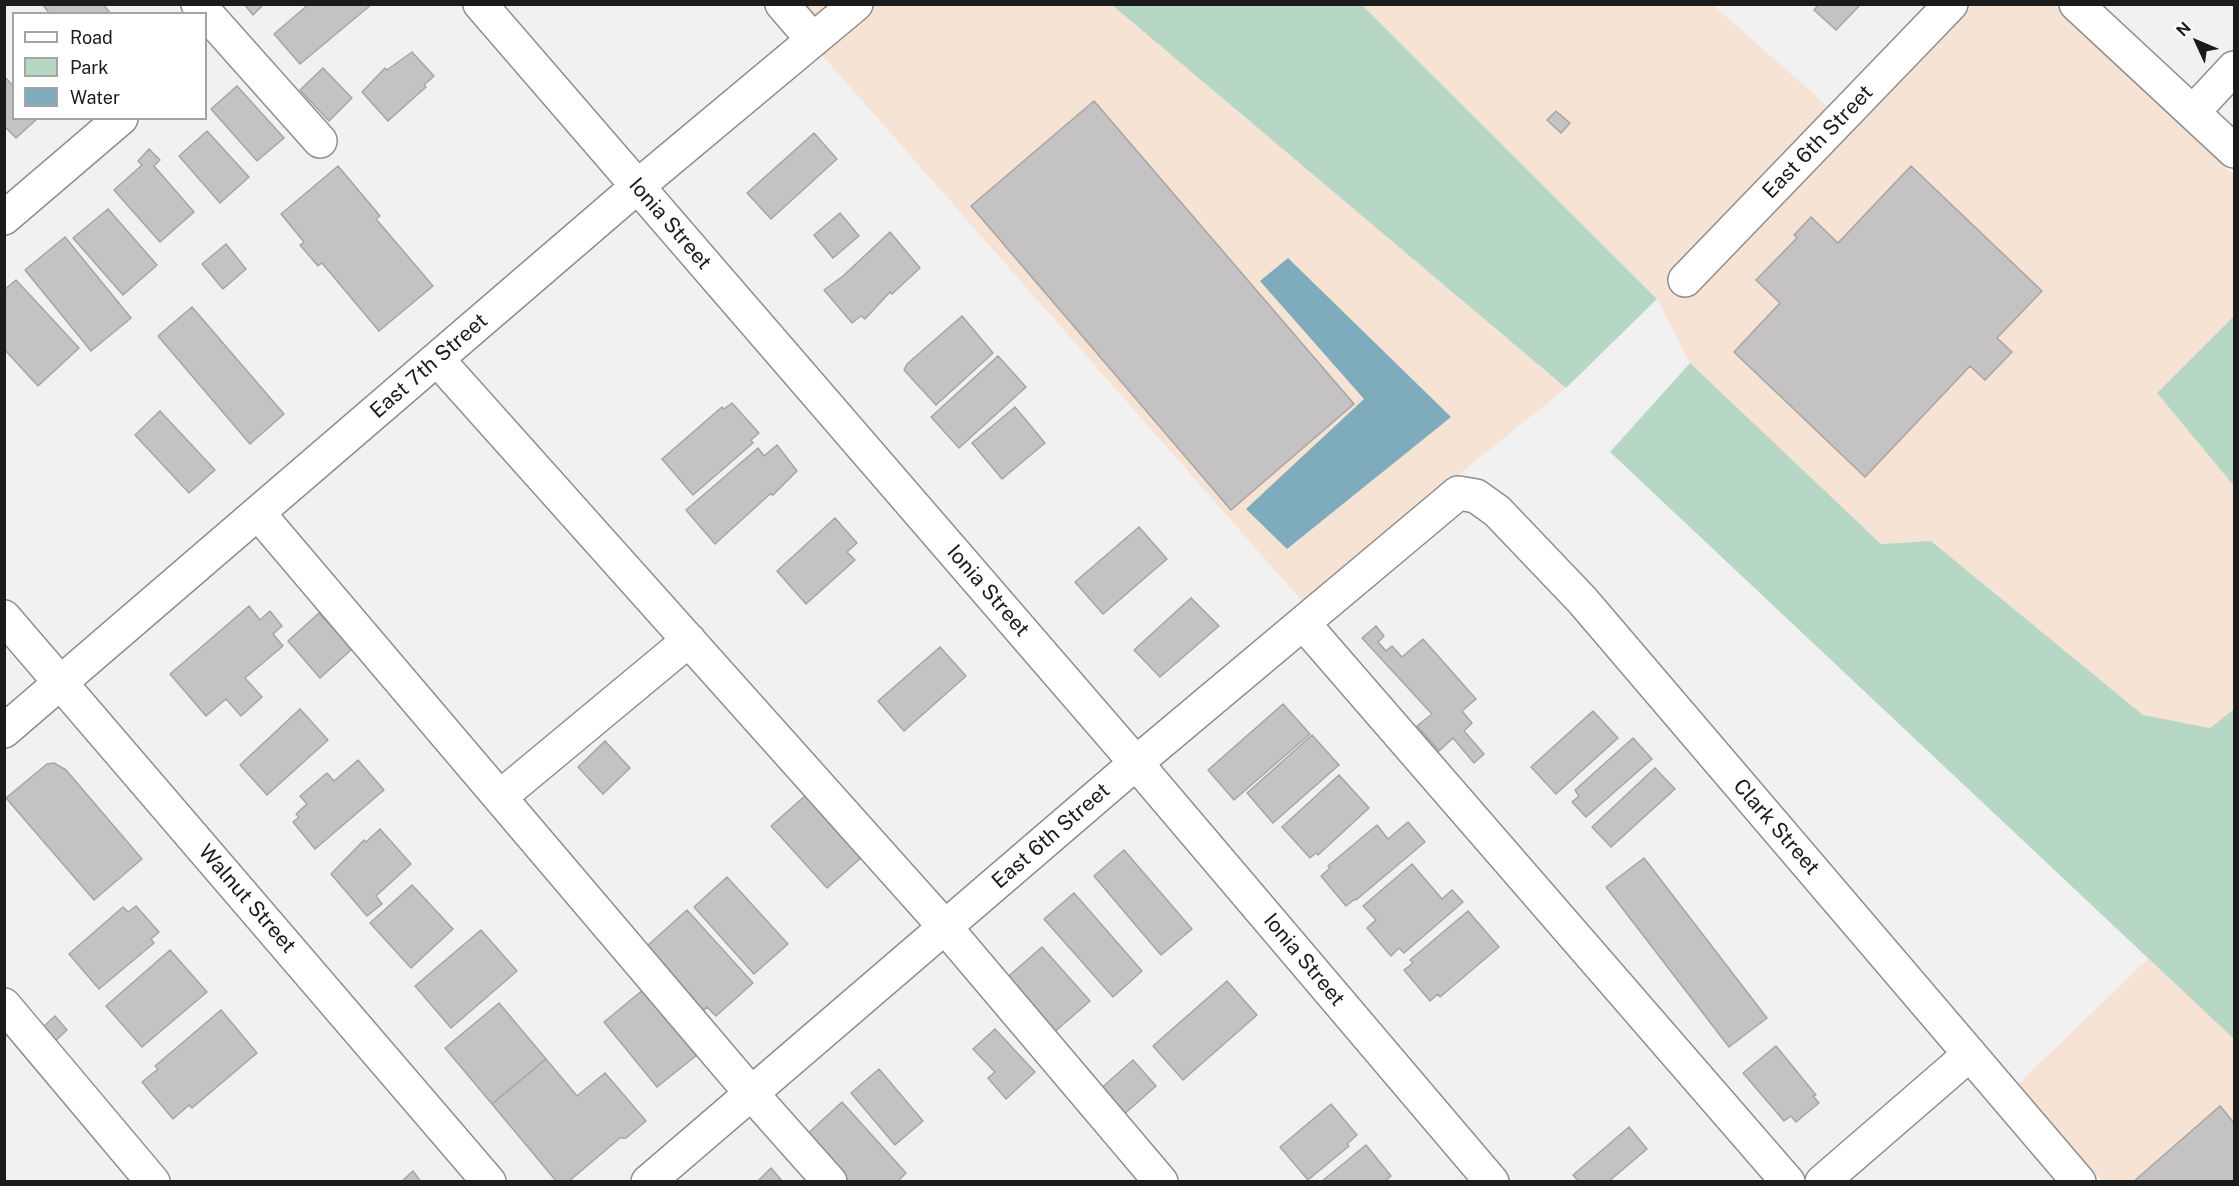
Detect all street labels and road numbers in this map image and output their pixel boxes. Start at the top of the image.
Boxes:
street label: East 6th Street [1758,80,1878,204]
street label: Ionia Street [623,173,717,275]
street label: East 7th Street [365,308,493,424]
street label: Ionia Street [941,540,1035,642]
street label: Clark Street [1728,774,1824,880]
street label: East 6th Street [987,778,1115,894]
street label: Walnut Street [193,839,301,959]
street label: Ionia Street [1258,909,1350,1011]

